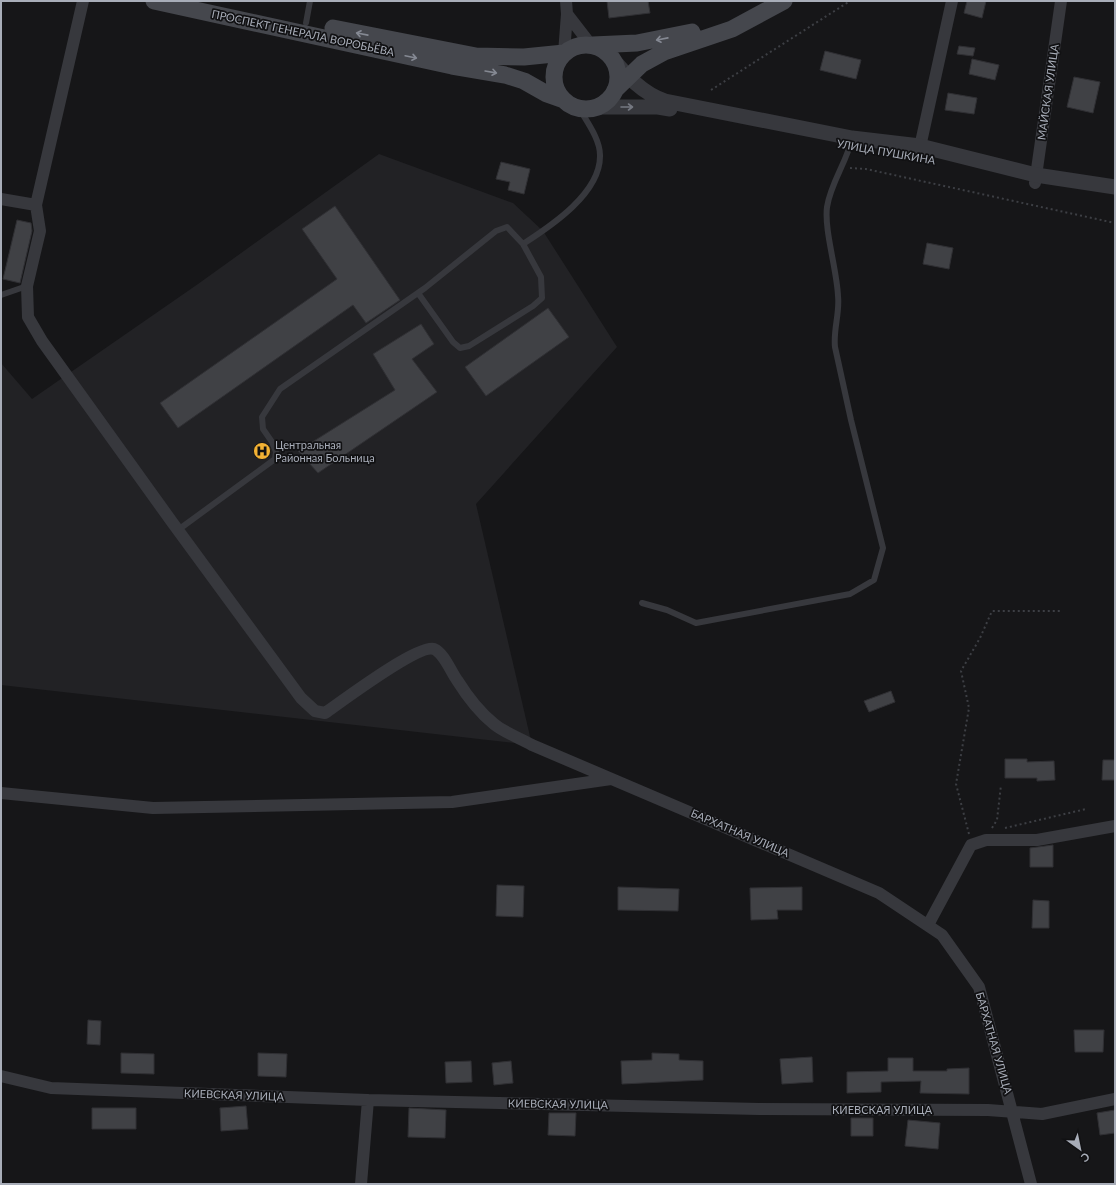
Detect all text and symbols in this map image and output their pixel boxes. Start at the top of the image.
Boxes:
street label: ПРОСПЕКТ ГЕНЕРАЛА ВОРОБЬЁВА [211,7,396,58]
one-way arrow [356,30,369,38]
one-way arrow [656,35,669,43]
street label: МАЙСКАЯ УЛИЦА [1034,42,1061,141]
one-way arrow [404,53,417,61]
one-way arrow [484,69,497,77]
one-way arrow [620,103,633,111]
street label: УЛИЦА ПУШКИНА [836,136,937,167]
place label: Центральная Районная Больница [275,438,375,464]
hospital icon: Центральная Районная Больница [252,441,272,461]
street label: БАРХАТНАЯ УЛИЦА [689,806,792,859]
street label: БАРХАТНАЯ УЛИЦА [974,990,1015,1096]
street label: КИЕВСКАЯ УЛИЦА [184,1086,285,1103]
street label: КИЕВСКАЯ УЛИЦА [508,1096,609,1111]
street label: КИЕВСКАЯ УЛИЦА [832,1103,933,1116]
north arrow [1060,1129,1100,1169]
text: С [1079,1150,1092,1166]

